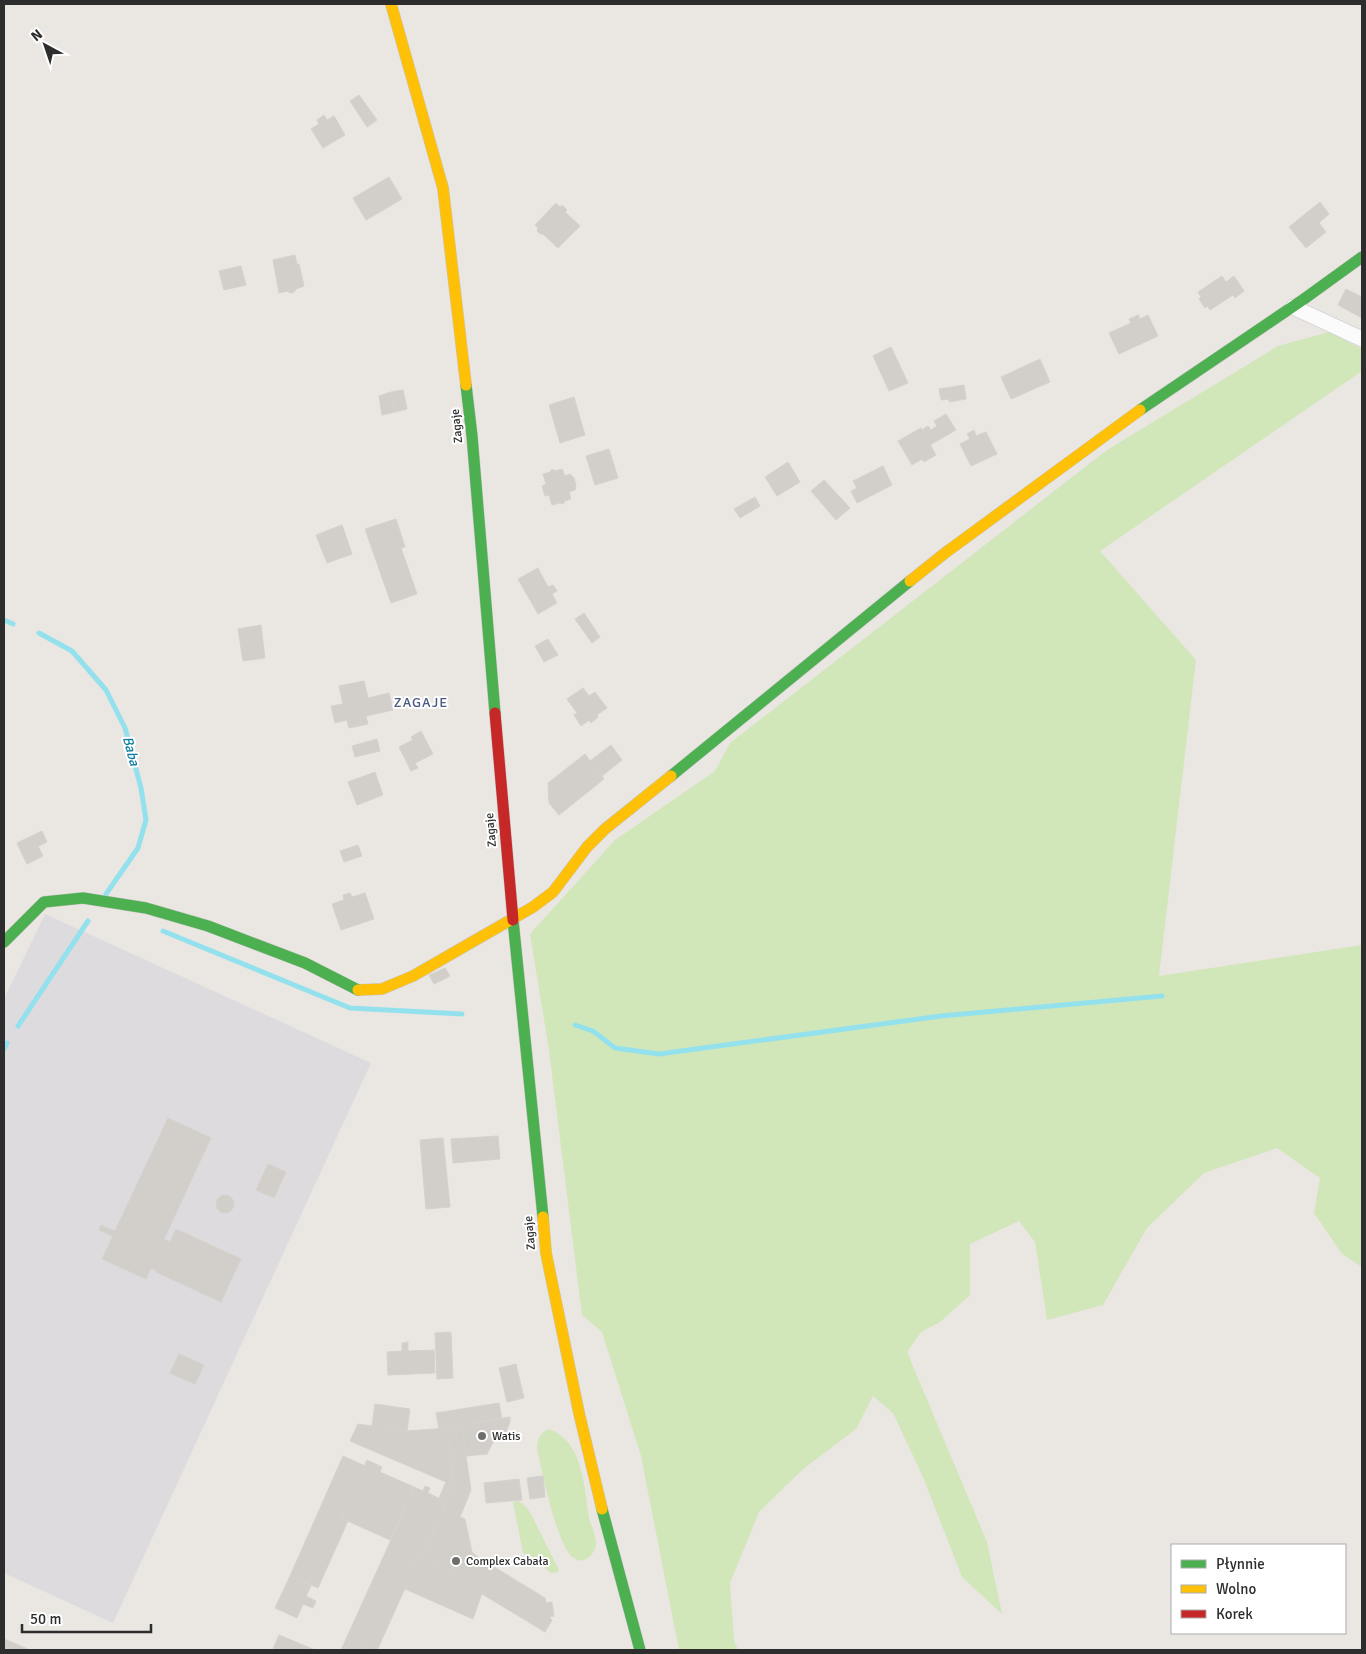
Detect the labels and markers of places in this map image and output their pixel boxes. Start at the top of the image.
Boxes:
place label: Watis [492,1429,521,1444]
marker: Watis [476,1430,488,1442]
place label: Complex Cabała [466,1554,549,1569]
marker: Complex Cabała [450,1555,462,1567]

